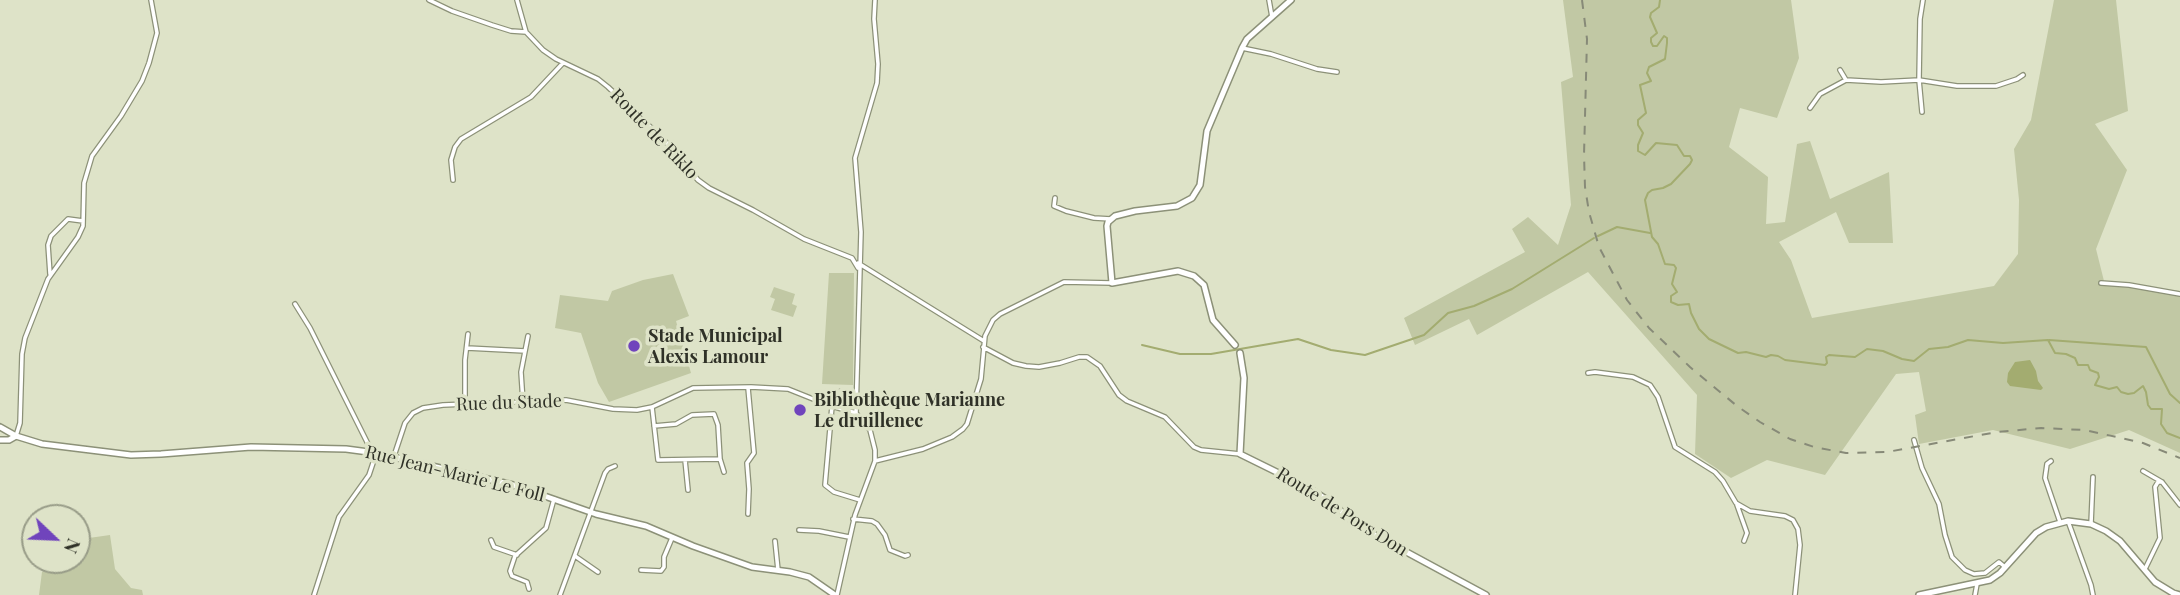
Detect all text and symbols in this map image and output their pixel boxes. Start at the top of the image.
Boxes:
street label: Route de Riklo [606,84,702,184]
place label: Stade Municipal Alexis Lamour [648,325,783,368]
marker: Stade Municipal Alexis Lamour [626,338,642,354]
place label: Bibliothèque Marianne Le druillenec [814,389,1005,432]
street label: Rue du Stade [456,390,562,416]
marker: Bibliothèque Marianne Le druillenec [792,402,808,418]
street label: Rue Jean-Marie Le Foll [363,441,547,507]
street label: Route de Pors Don [1273,463,1411,561]
north arrow [21,504,91,574]
text: N [59,535,88,558]

